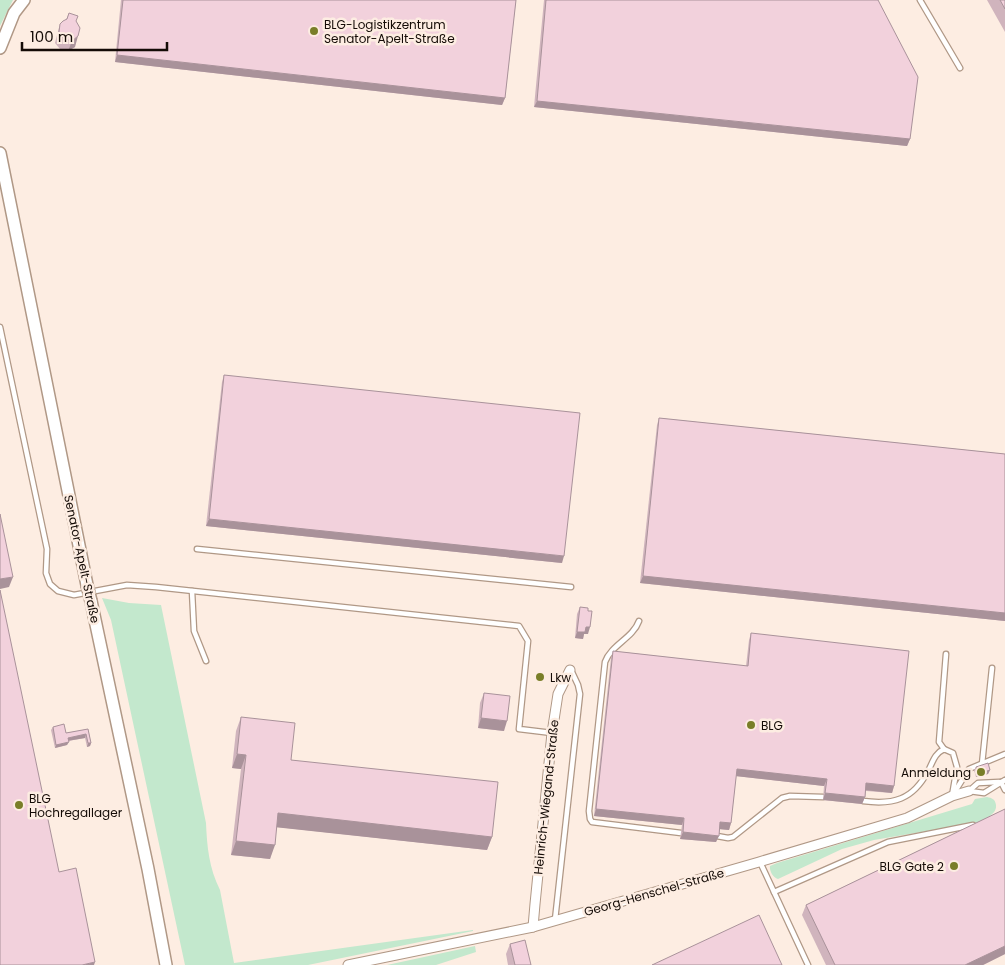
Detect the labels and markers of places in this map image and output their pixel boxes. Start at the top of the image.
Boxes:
place label: BLG-Logistikzentrum Senator-Apelt-Straße [324,16,455,47]
marker: BLG-Logistikzentrum Senator-Apelt-Straße [308,25,320,37]
place label: Lkw [550,669,571,686]
marker: Lkw [534,671,546,683]
place label: BLG [761,717,783,734]
marker: BLG [745,719,757,731]
place label: Anmeldung [901,764,971,781]
marker: Anmeldung [975,766,987,778]
place label: BLG Hochregallager [29,790,123,821]
marker: BLG Hochregallager [13,799,25,811]
place label: BLG Gate 2 [880,858,944,875]
marker: BLG Gate 2 [948,860,960,872]

